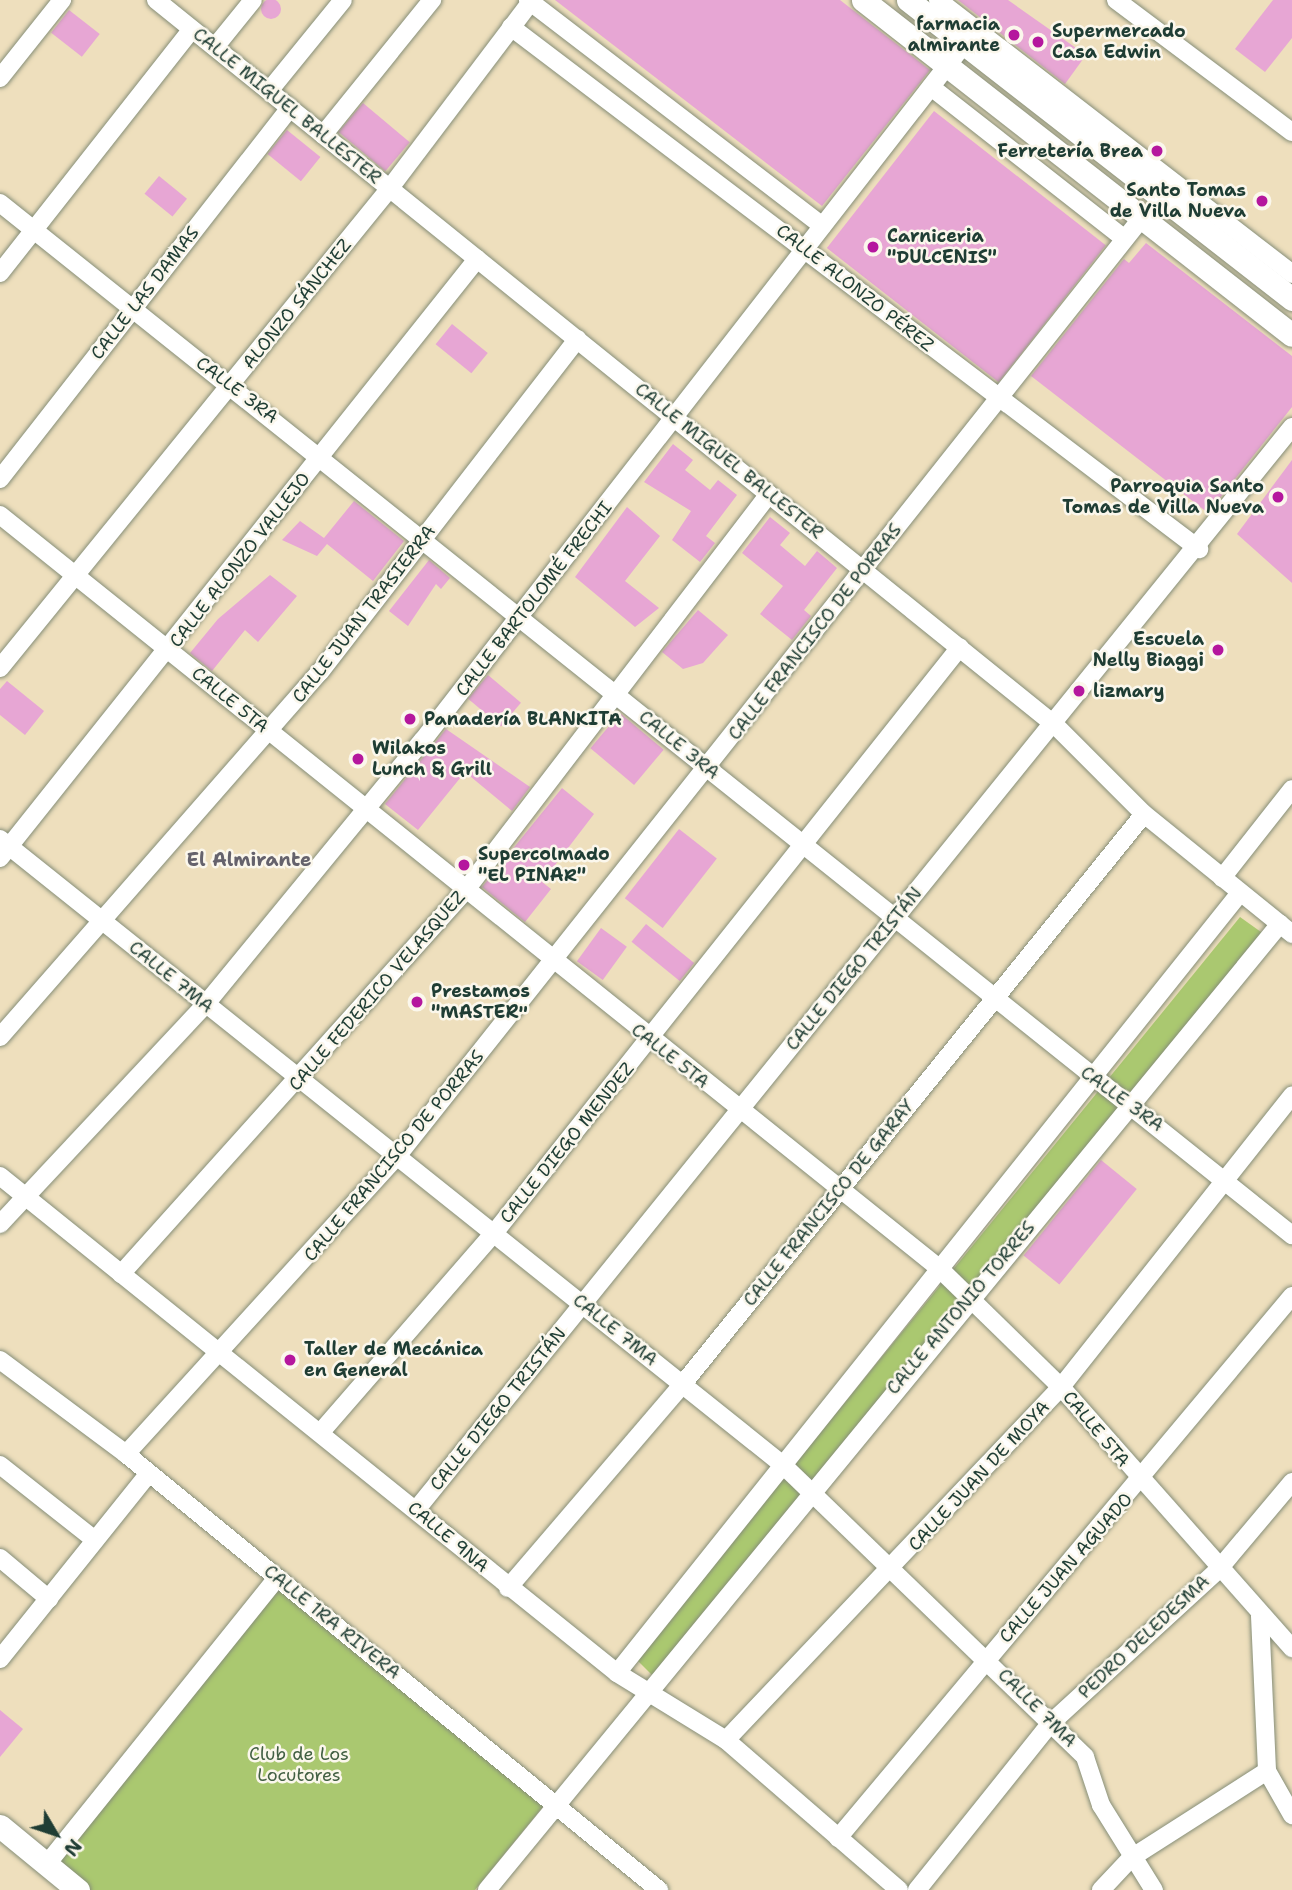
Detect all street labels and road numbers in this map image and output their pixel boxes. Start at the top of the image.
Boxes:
street label: CALLE MIGUEL BALLESTER [189,23,385,189]
street label: CALLE ALONZO PÉREZ [772,220,938,356]
street label: CALLE LAS DAMAS [86,222,204,364]
street label: ALONZO SÁNCHEZ [238,235,356,373]
street label: CALLE 3RA [192,352,282,428]
street label: CALLE MIGUEL BALLESTER [631,378,827,544]
street label: CALLE ALONZO VALLEJO [165,468,315,652]
street label: CALLE BARTOLOMÉ FRECHI [451,497,617,701]
street label: CALLE FRANCISCO DE PORRAS [724,519,906,745]
street label: CALLE JUAN TRASIERRA [288,521,440,707]
street label: CALLE 5TA [187,663,273,737]
street label: CALLE 3RA [634,706,724,784]
street label: CALLE DIEGO TRISTÁN [781,883,927,1055]
street label: CALLE FEDERICO VELASQUEZ [284,887,470,1095]
street label: CALLE 7MA [124,936,218,1018]
street label: CALLE 5TA [627,1019,713,1093]
street label: CALLE FRANCISCO DE PORRAS [299,1046,489,1266]
street label: CALLE DIEGO MENDEZ [495,1058,639,1228]
street label: CALLE 3RA [1076,1062,1168,1136]
street label: CALLE FRANCISCO DE GARAY [739,1095,919,1311]
street label: CALLE ANTONIO TORRES [882,1217,1040,1399]
street label: CALLE 7MA [568,1289,662,1371]
street label: CALLE DIEGO TRISTÁN [425,1323,571,1495]
street label: CALLE 5TA [1058,1387,1134,1471]
street label: CALLE JUAN DE MOYA [904,1397,1054,1555]
street label: CALLE JUAN AGUADO [995,1489,1137,1647]
street label: CALLE 9NA [403,1497,493,1577]
street label: CALLE 1RA RIVERA [259,1560,405,1684]
street label: PEDRO DELEDESMA [1074,1571,1214,1703]
street label: CALLE 7MA [993,1664,1081,1752]

